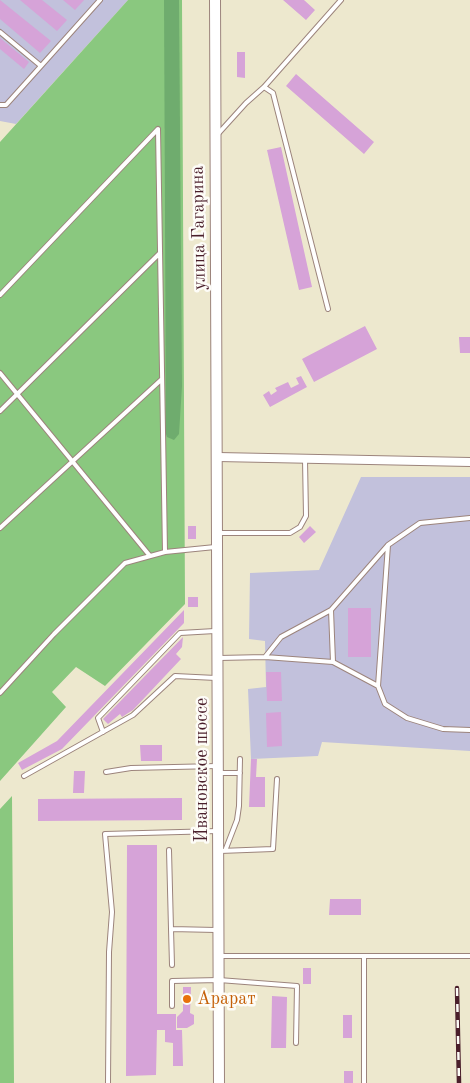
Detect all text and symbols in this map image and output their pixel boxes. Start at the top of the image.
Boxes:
street label: улица Гагарина [187,166,211,290]
street label: Ивановское шоссе [191,698,213,842]
place label: Арарат [197,988,256,1010]
marker: Арарат [181,993,193,1005]

